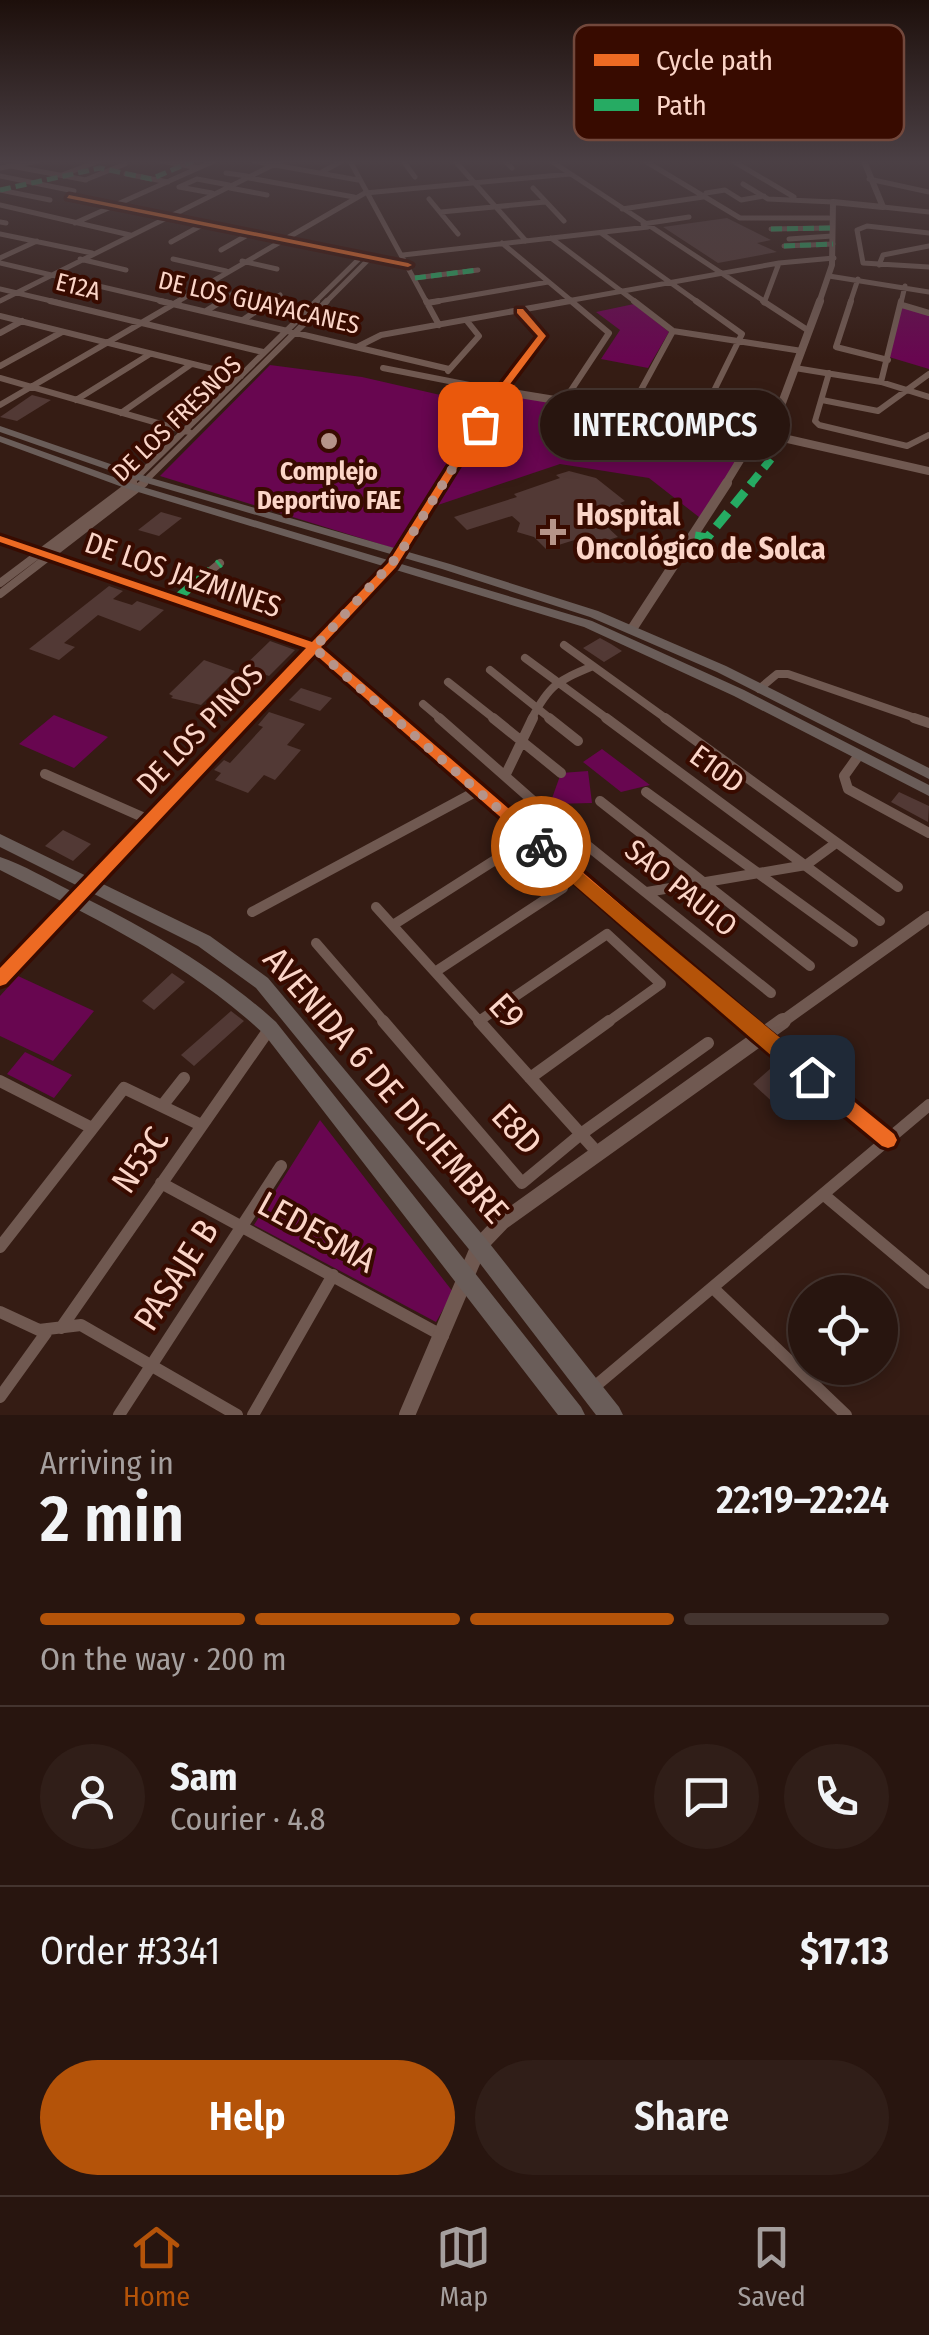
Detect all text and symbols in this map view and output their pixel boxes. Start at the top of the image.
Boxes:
legend [574,25,904,140]
text: Cycle path [656,44,773,77]
text: Path [656,89,707,122]
street label: DE LOS GUAYACANES [155,265,363,341]
street label: E12A [53,267,103,307]
street label: DE LOS FRESNOS [106,350,248,488]
pin [438,382,523,467]
callout: INTERCOMPCS [540,389,790,459]
icon: bag [453,397,508,452]
text: INTERCOMPCS [573,406,758,444]
marker: Complejo Deportivo FAE [318,430,340,452]
place label: Complejo Deportivo FAE [257,457,401,516]
place label: Hospital Oncológico de Solca [576,497,826,567]
marker: Hospital Oncológico de Solca [540,519,566,545]
street label: DE LOS JAZMINES [80,525,286,625]
street label: DE LOS PINOS [129,657,271,801]
street label: E10D [683,737,751,801]
courier [491,796,591,896]
icon: bike [514,819,569,874]
street label: SAO PAULO [618,832,744,944]
street label: AVENIDA 6 DE DICIEMBRE [255,938,517,1232]
street label: E9 [480,985,534,1037]
pin [770,1035,855,1120]
icon: home [785,1050,840,1105]
street label: E8D [483,1095,551,1163]
street label: N53C [103,1119,178,1201]
street label: LEDESMA [251,1182,384,1282]
street label: PASAJE B [125,1212,227,1338]
map controls [788,1275,898,1385]
button: locate [788,1275,898,1385]
text: Arriving in [40,1444,174,1482]
text: 22:19–22:24 [716,1477,889,1523]
text: 2 min [40,1480,184,1558]
text: On the way · 200 m [40,1640,287,1678]
button: person [40,1744,145,1849]
button: chat [654,1744,759,1849]
button: phone [784,1744,889,1849]
text: Sam [170,1754,238,1800]
text: Courier · 4.8 [170,1800,326,1838]
text: Order #3341 [40,1928,220,1974]
text: $17.13 [800,1928,889,1974]
button: Help [40,2060,455,2175]
button: Share [475,2060,889,2175]
tab: Home [123,2220,190,2313]
tab: Map [436,2220,491,2313]
tab: Saved [737,2220,806,2313]

